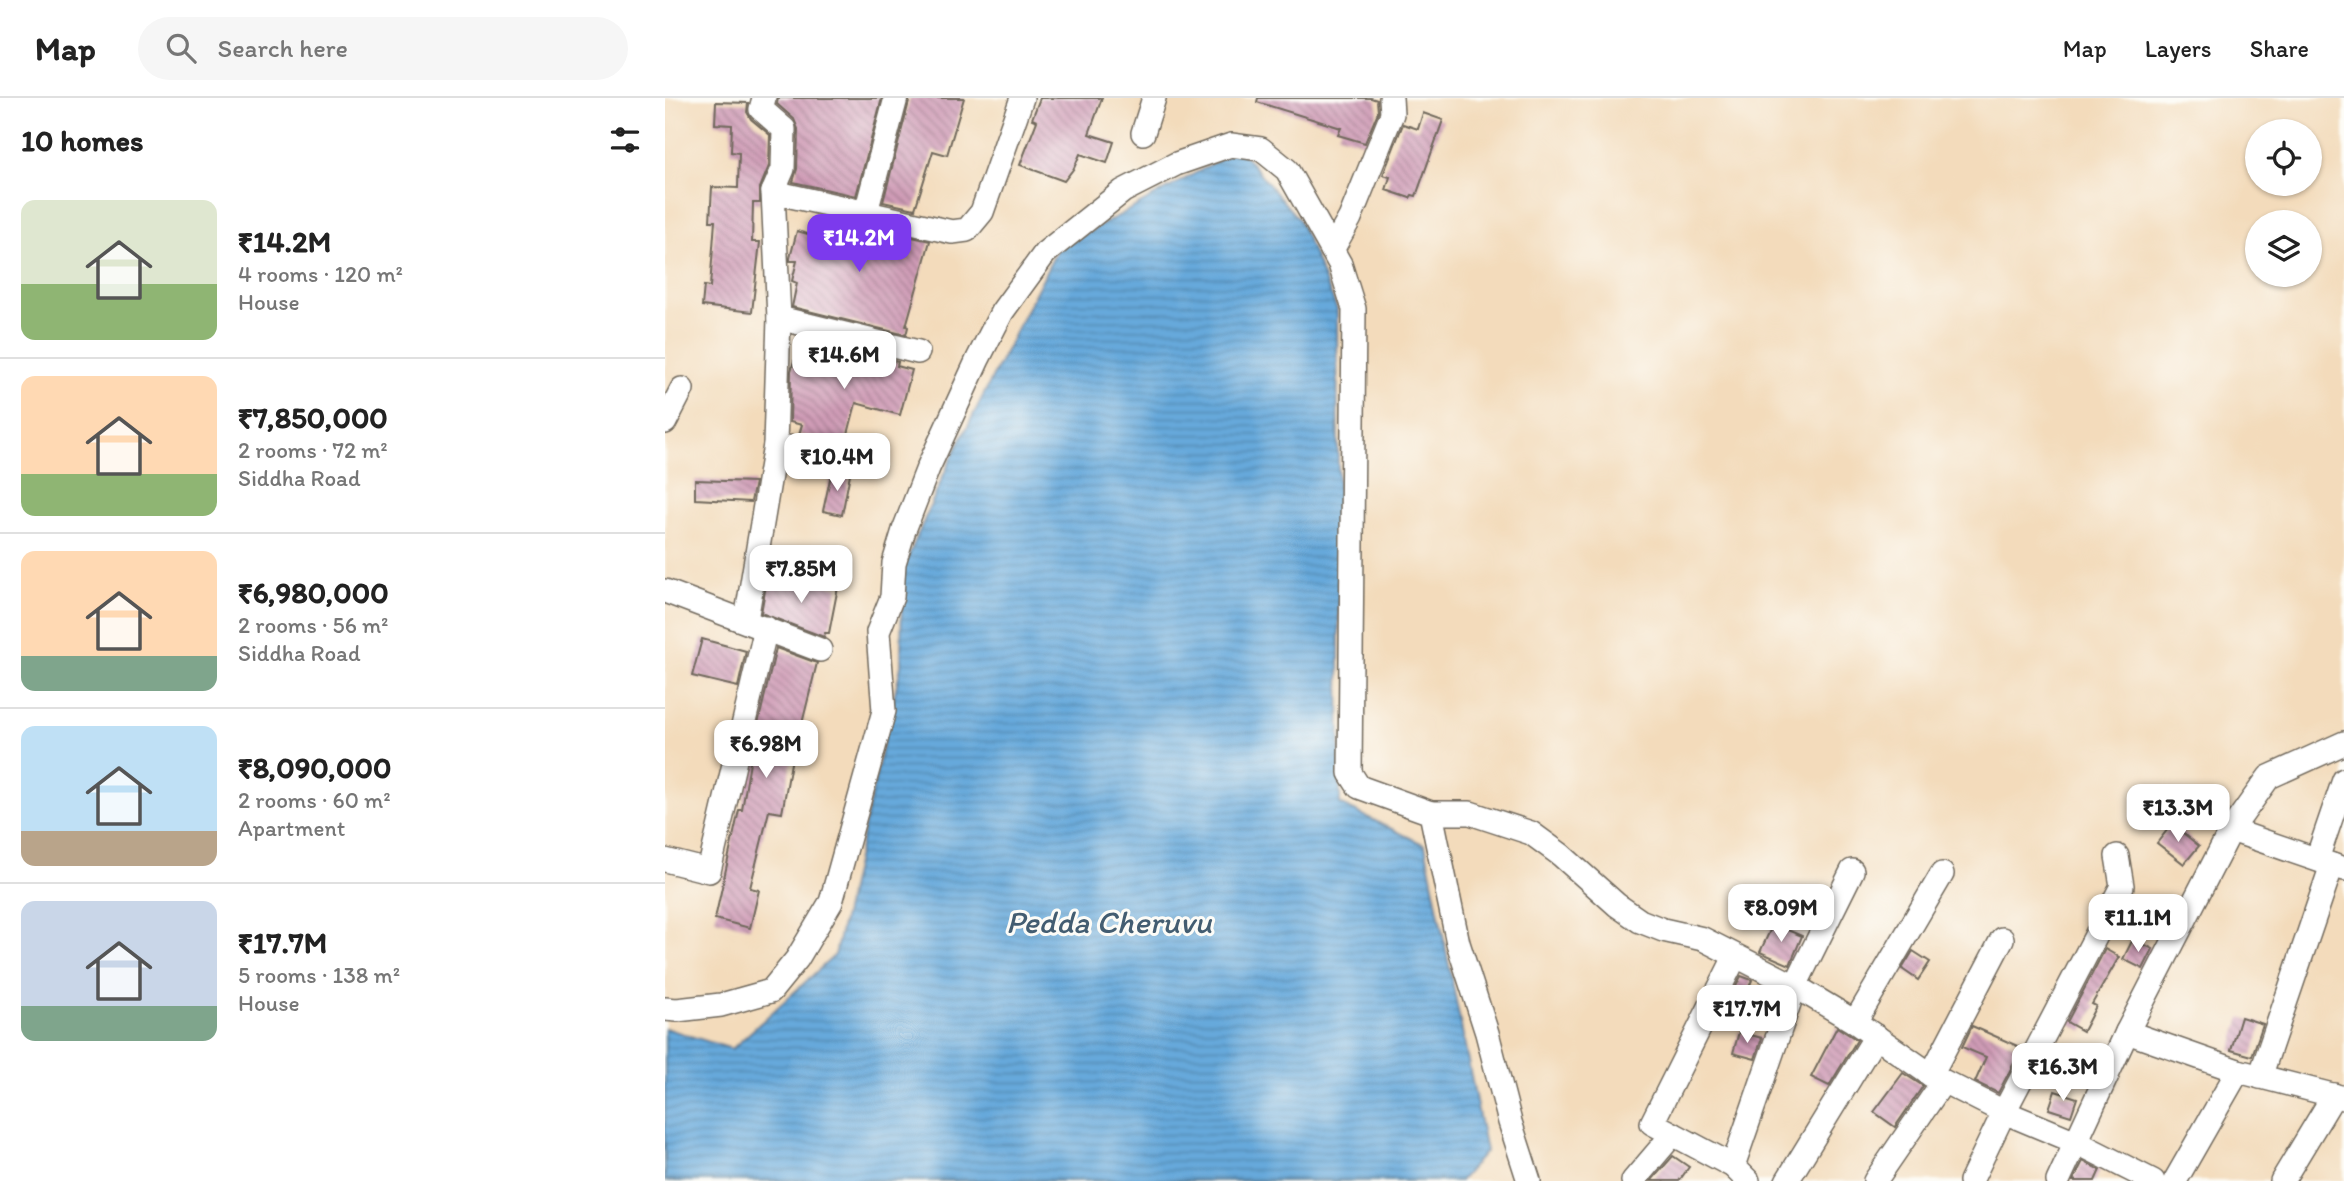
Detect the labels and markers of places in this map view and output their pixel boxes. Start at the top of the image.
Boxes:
pin: ₹14.2M [802,214,916,274]
pin: ₹14.6M [787,331,901,391]
pin: ₹10.4M [780,434,894,493]
pin: ₹7.85M [744,546,858,605]
pin: ₹6.98M [709,720,823,780]
pin: ₹13.3M [2121,784,2235,844]
pin: ₹8.09M [1724,884,1838,944]
pin: ₹11.1M [2081,894,2195,954]
pin: ₹17.7M [1690,986,1804,1045]
pin: ₹16.3M [2006,1044,2120,1103]

